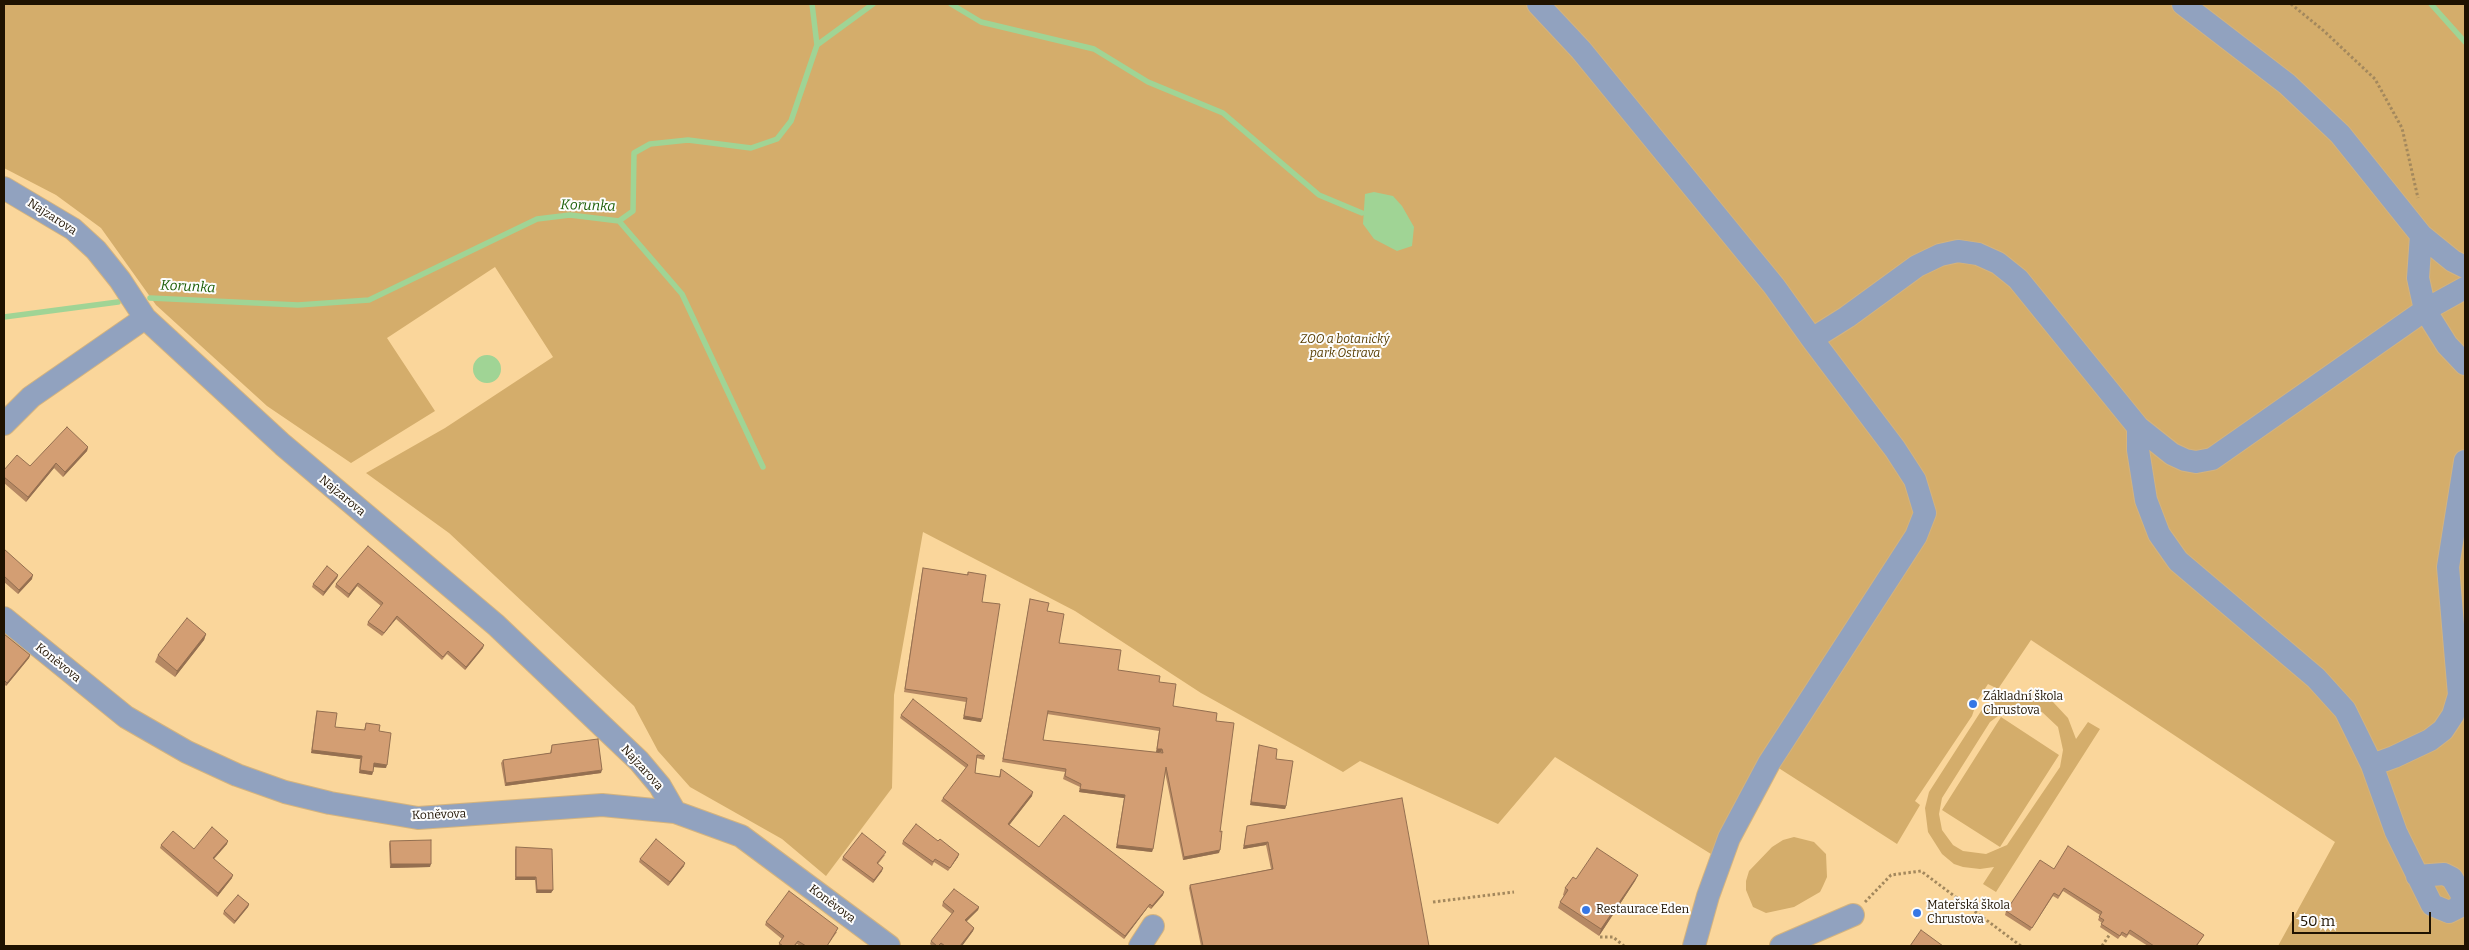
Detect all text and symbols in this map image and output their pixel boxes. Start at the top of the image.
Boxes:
street label: Najzarova [25,196,79,238]
water label: Korunka [560,197,616,215]
water label: Korunka [160,277,216,297]
park label: ZOO a botanický park Ostrava [1300,333,1390,361]
street label: Najzarova [316,473,368,519]
street label: Koněvova [32,640,84,686]
place label: Základní škola Chrustova [1983,690,2063,718]
marker: Základní škola Chrustova [1967,698,1979,710]
street label: Najzarova [618,742,666,794]
street label: Koněvova [412,807,466,823]
street label: Koněvova [806,882,858,926]
place label: Mateřská škola Chrustova [1927,899,2010,927]
scale bar [2294,902,2433,934]
place label: Restaurace Eden [1596,903,1689,917]
marker: Restaurace Eden [1580,904,1592,916]
marker: Mateřská škola Chrustova [1911,907,1923,919]
text: 50 m [2300,912,2335,930]

